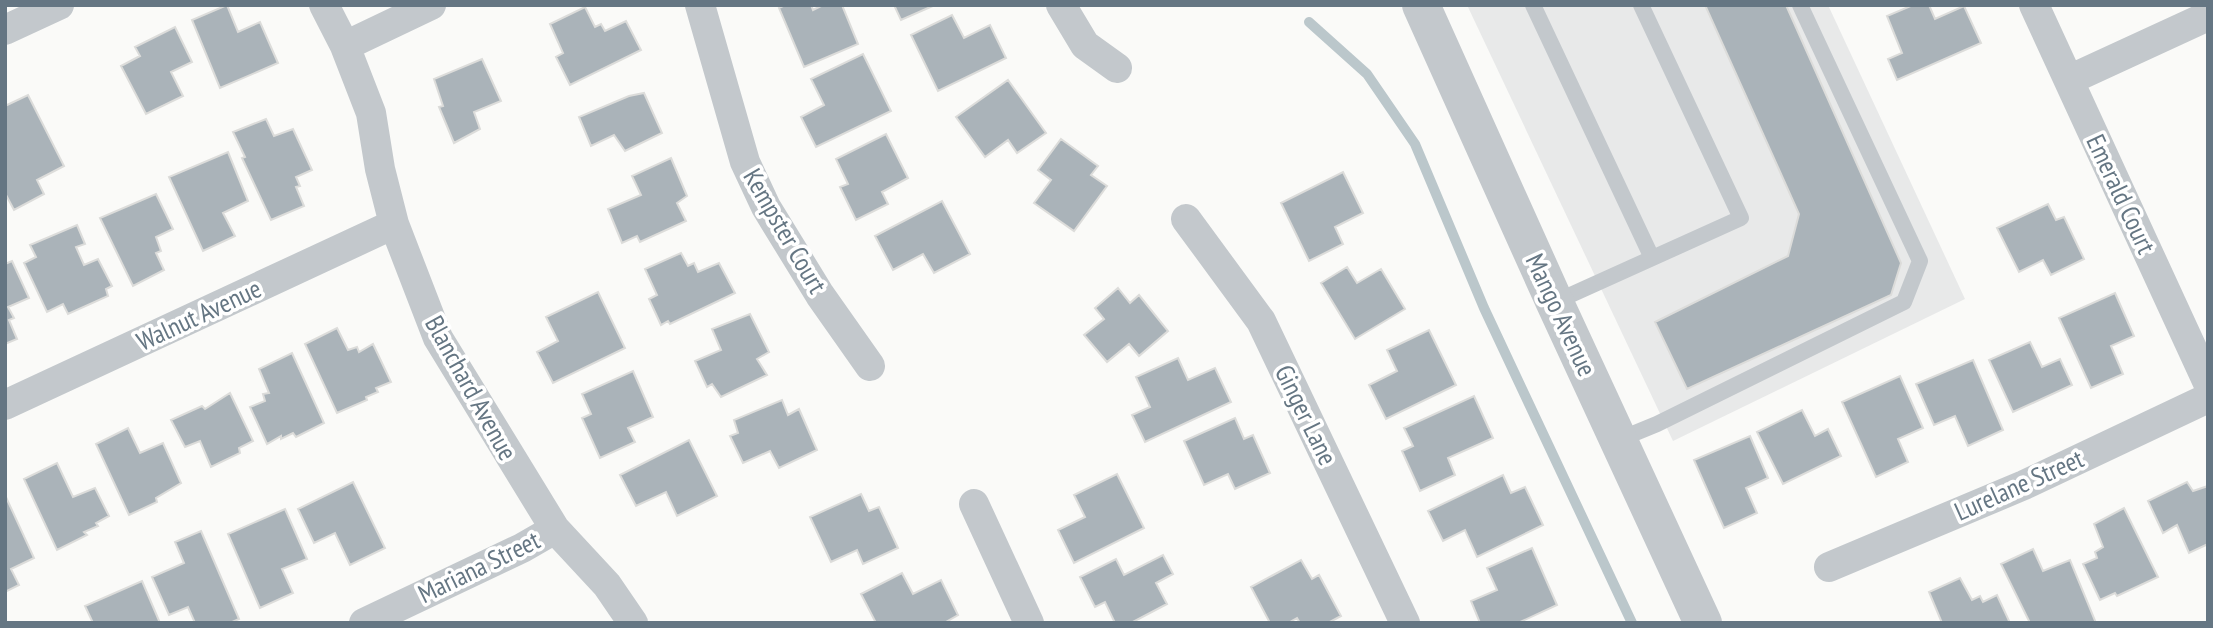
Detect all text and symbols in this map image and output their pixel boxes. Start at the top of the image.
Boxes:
street label: Emerald Court [2080,129,2163,259]
street label: Kempster Court [737,163,834,299]
street label: Mango Avenue [1519,248,1604,381]
street label: Walnut Avenue [131,271,266,358]
street label: Blanchard Avenue [418,310,525,466]
street label: Ginger Lane [1268,359,1345,470]
street label: Lurelane Street [1949,442,2088,528]
street label: Mariana Street [413,523,545,610]

